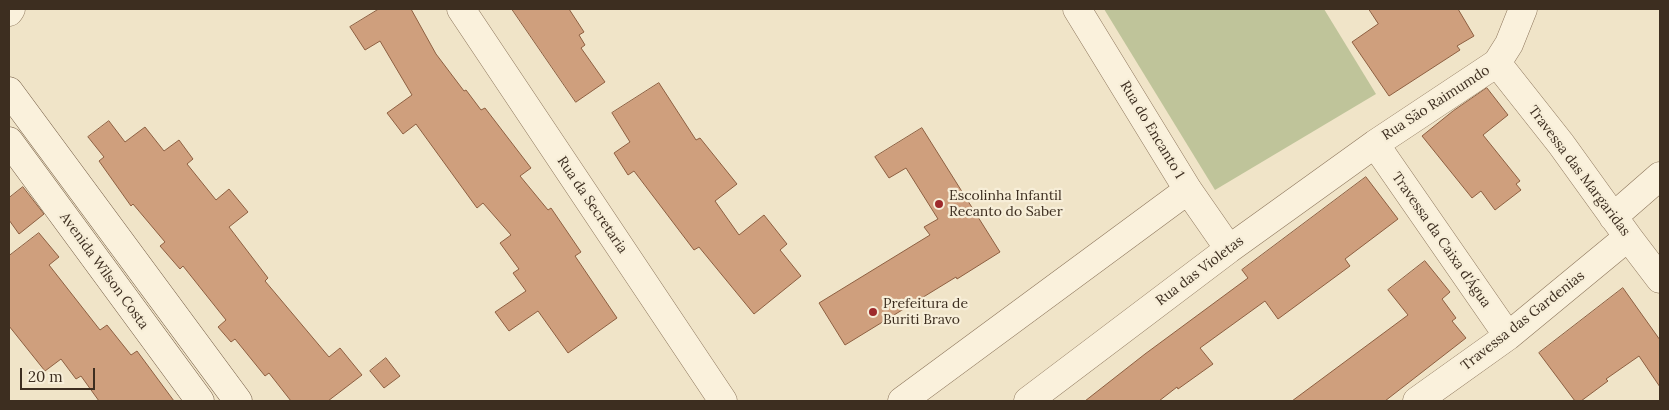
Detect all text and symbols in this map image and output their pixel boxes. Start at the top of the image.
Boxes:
street label: Rua São Raimumdo [1379,62,1493,144]
street label: Rua do Encanto 1 [1116,78,1188,182]
street label: Travessa das Margaridas [1524,102,1634,240]
street label: Rua da Secretaria [553,153,631,257]
street label: Travessa da Caixa d'Água [1388,169,1494,311]
place label: Escolinha Infantil Recanto do Saber [949,188,1063,220]
marker: Escolinha Infantil Recanto do Saber [933,198,945,210]
street label: Avenida Wilson Costa [56,209,152,333]
street label: Rua das Violetas [1153,233,1247,309]
street label: Travessa das Gardenias [1458,268,1588,374]
place label: Prefeitura de Buriti Bravo [883,296,968,328]
marker: Prefeitura de Buriti Bravo [867,306,879,318]
scale bar [22,358,98,390]
text: 20 m [28,367,63,386]

